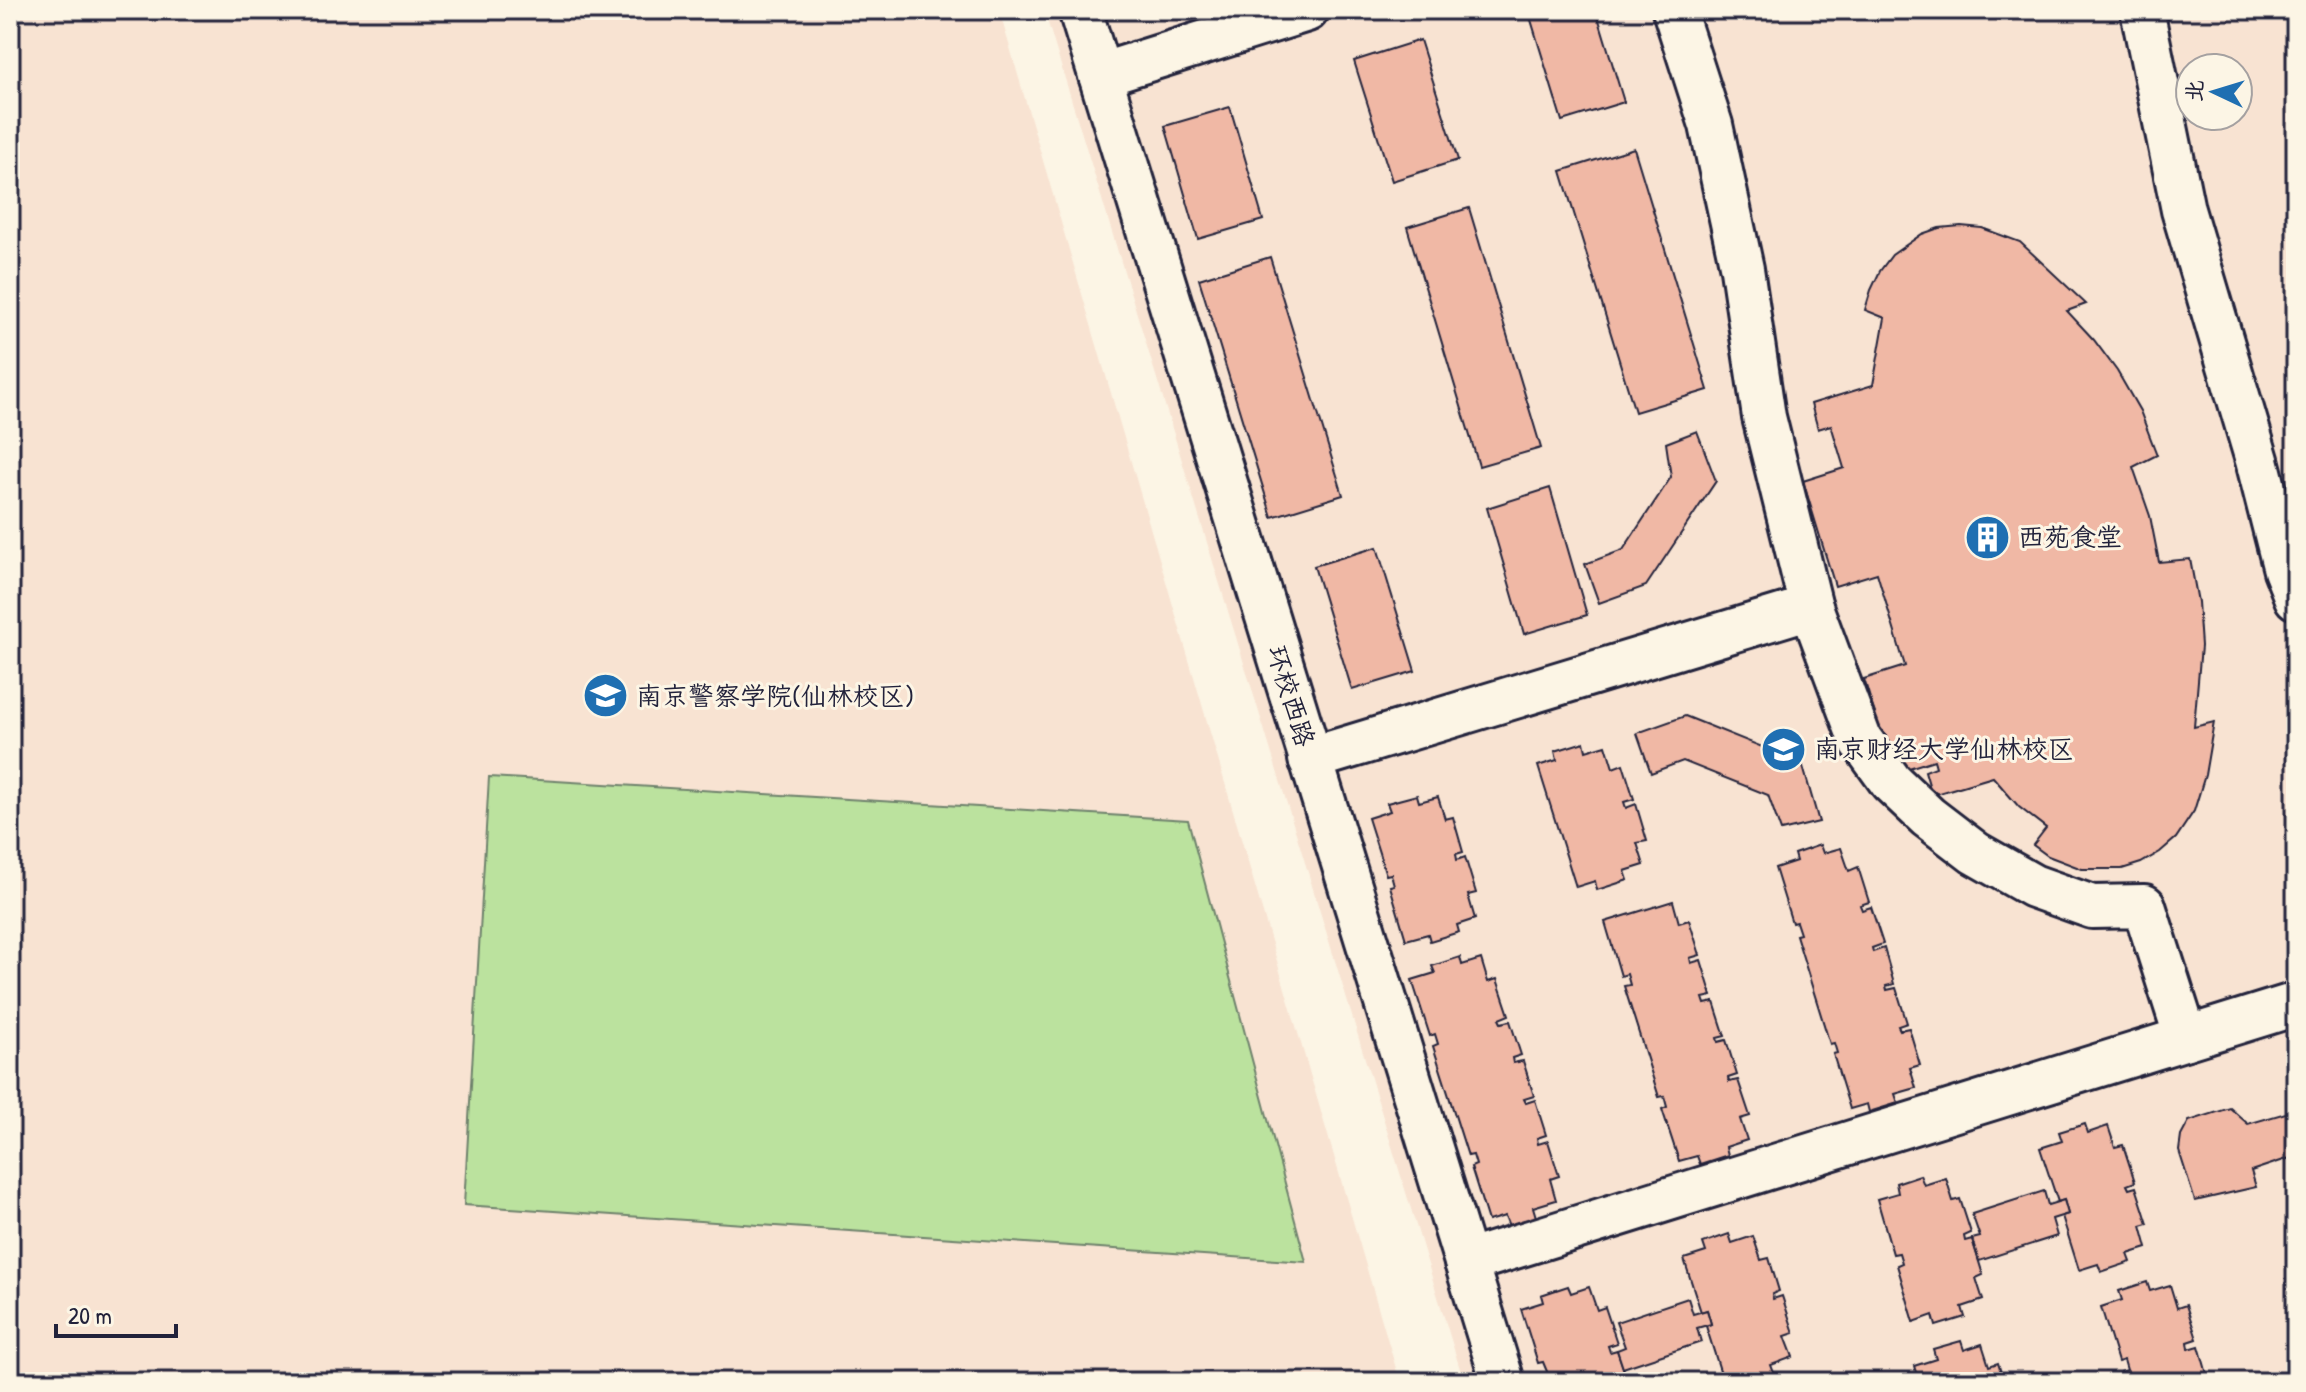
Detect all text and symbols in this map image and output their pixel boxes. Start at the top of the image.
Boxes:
north arrow [2174,52,2254,132]
text: 北 [2178,79,2210,103]
building icon: 西苑食堂 [1963,513,2011,561]
place label: 西苑食堂 [2018,519,2122,554]
street label: 环校西路 [1260,641,1323,751]
school or university icon: 南京警察学院(仙林校区) [581,672,629,720]
place label: 南京警察学院(仙林校区) [636,678,914,713]
school or university icon: 南京财经大学仙林校区 [1759,725,1807,773]
place label: 南京财经大学仙林校区 [1814,731,2074,766]
scale bar [56,1288,176,1338]
text: 20 m [68,1299,112,1331]

